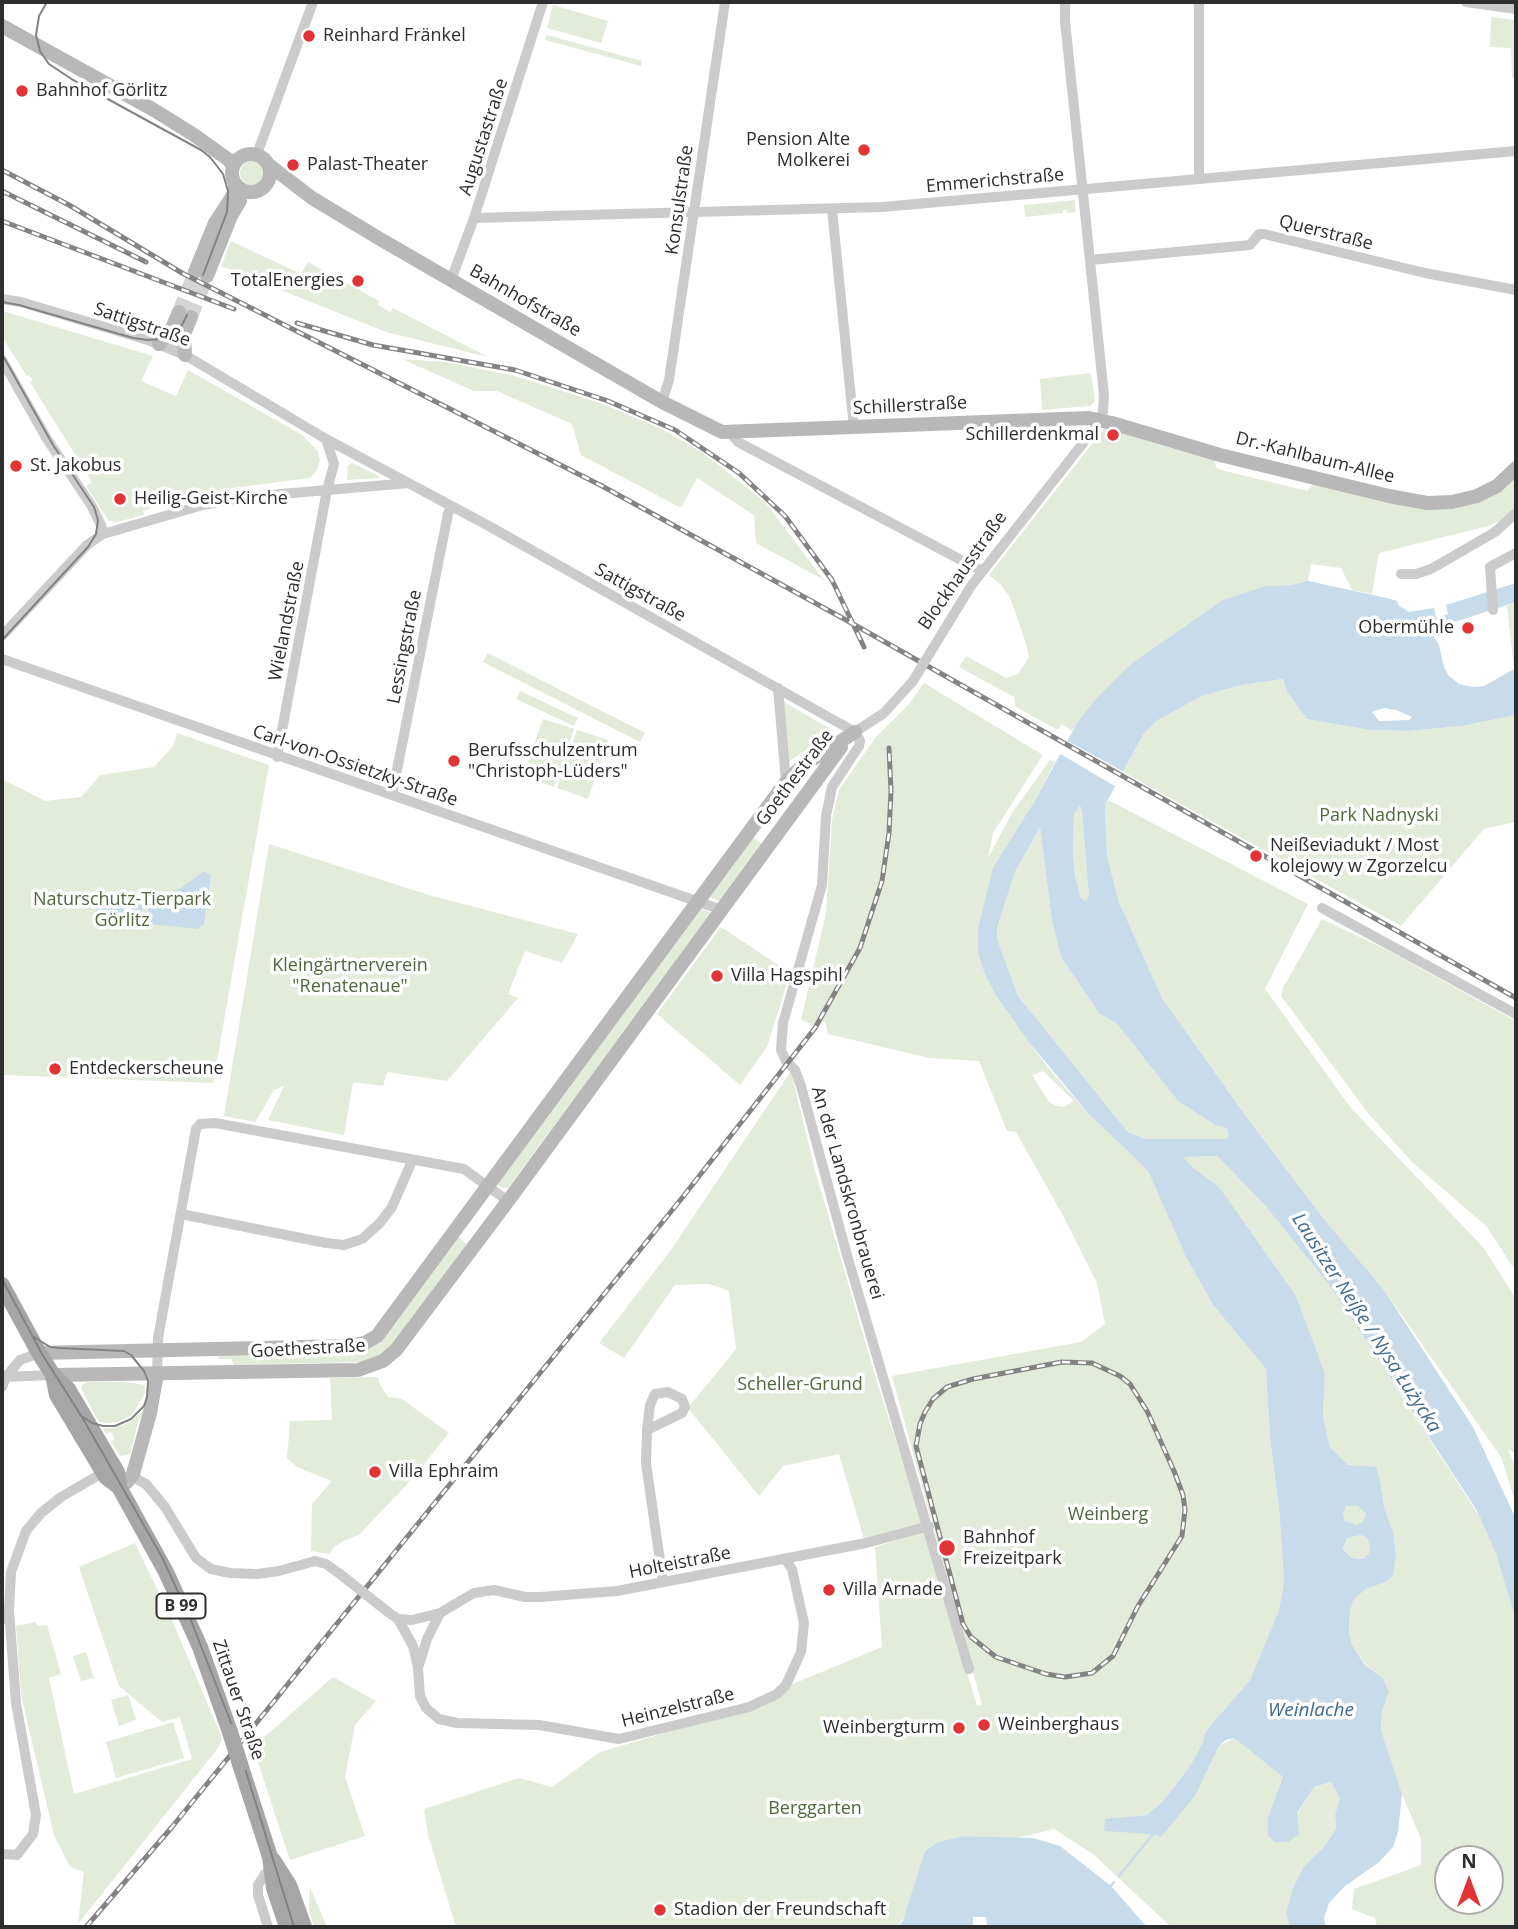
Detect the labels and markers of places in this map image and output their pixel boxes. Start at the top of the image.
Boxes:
place label: Reinhard Fränkel [323,25,466,47]
marker: Reinhard Fränkel [301,28,317,44]
place label: Bahnhof Görlitz [36,80,168,102]
marker: Bahnhof Görlitz [14,83,30,99]
place label: Pension Alte Molkerei [746,129,850,172]
marker: Pension Alte Molkerei [856,142,872,158]
place label: Palast-Theater [307,154,428,176]
marker: Palast-Theater [285,157,301,173]
place label: TotalEnergies [231,270,344,292]
marker: TotalEnergies [350,273,366,289]
place label: Schillerdenkmal [966,424,1099,446]
marker: Schillerdenkmal [1105,427,1121,443]
place label: St. Jakobus [30,455,121,477]
marker: St. Jakobus [8,458,24,474]
place label: Heilig-Geist-Kirche [134,488,288,510]
marker: Heilig-Geist-Kirche [112,491,128,507]
place label: Obermühle [1358,617,1454,639]
marker: Obermühle [1460,620,1476,636]
place label: Berufsschulzentrum "Christoph-Lüders" [468,740,638,782]
marker: Berufsschulzentrum "Christoph-Lüders" [446,753,462,769]
place label: Neißeviadukt / Most kolejowy w Zgorzelcu [1270,835,1448,878]
marker: Neißeviadukt / Most kolejowy w Zgorzelcu [1248,848,1264,864]
place label: Villa Hagspihl [731,965,843,987]
marker: Villa Hagspihl [709,968,725,984]
place label: Entdeckerscheune [69,1058,224,1080]
marker: Entdeckerscheune [47,1061,63,1077]
place label: Villa Ephraim [389,1461,499,1483]
marker: Villa Ephraim [367,1464,383,1480]
place label: Bahnhof Freizeitpark [963,1527,1062,1570]
marker: Bahnhof Freizeitpark [937,1538,957,1558]
place label: Villa Arnade [843,1579,943,1601]
marker: Villa Arnade [821,1582,837,1598]
place label: Weinberghaus [998,1714,1119,1736]
place label: Weinbergturm [823,1717,945,1739]
marker: Weinberghaus [976,1717,992,1733]
marker: Weinbergturm [951,1720,967,1736]
place label: Stadion der Freundschaft [674,1899,886,1921]
marker: Stadion der Freundschaft [652,1902,668,1918]

